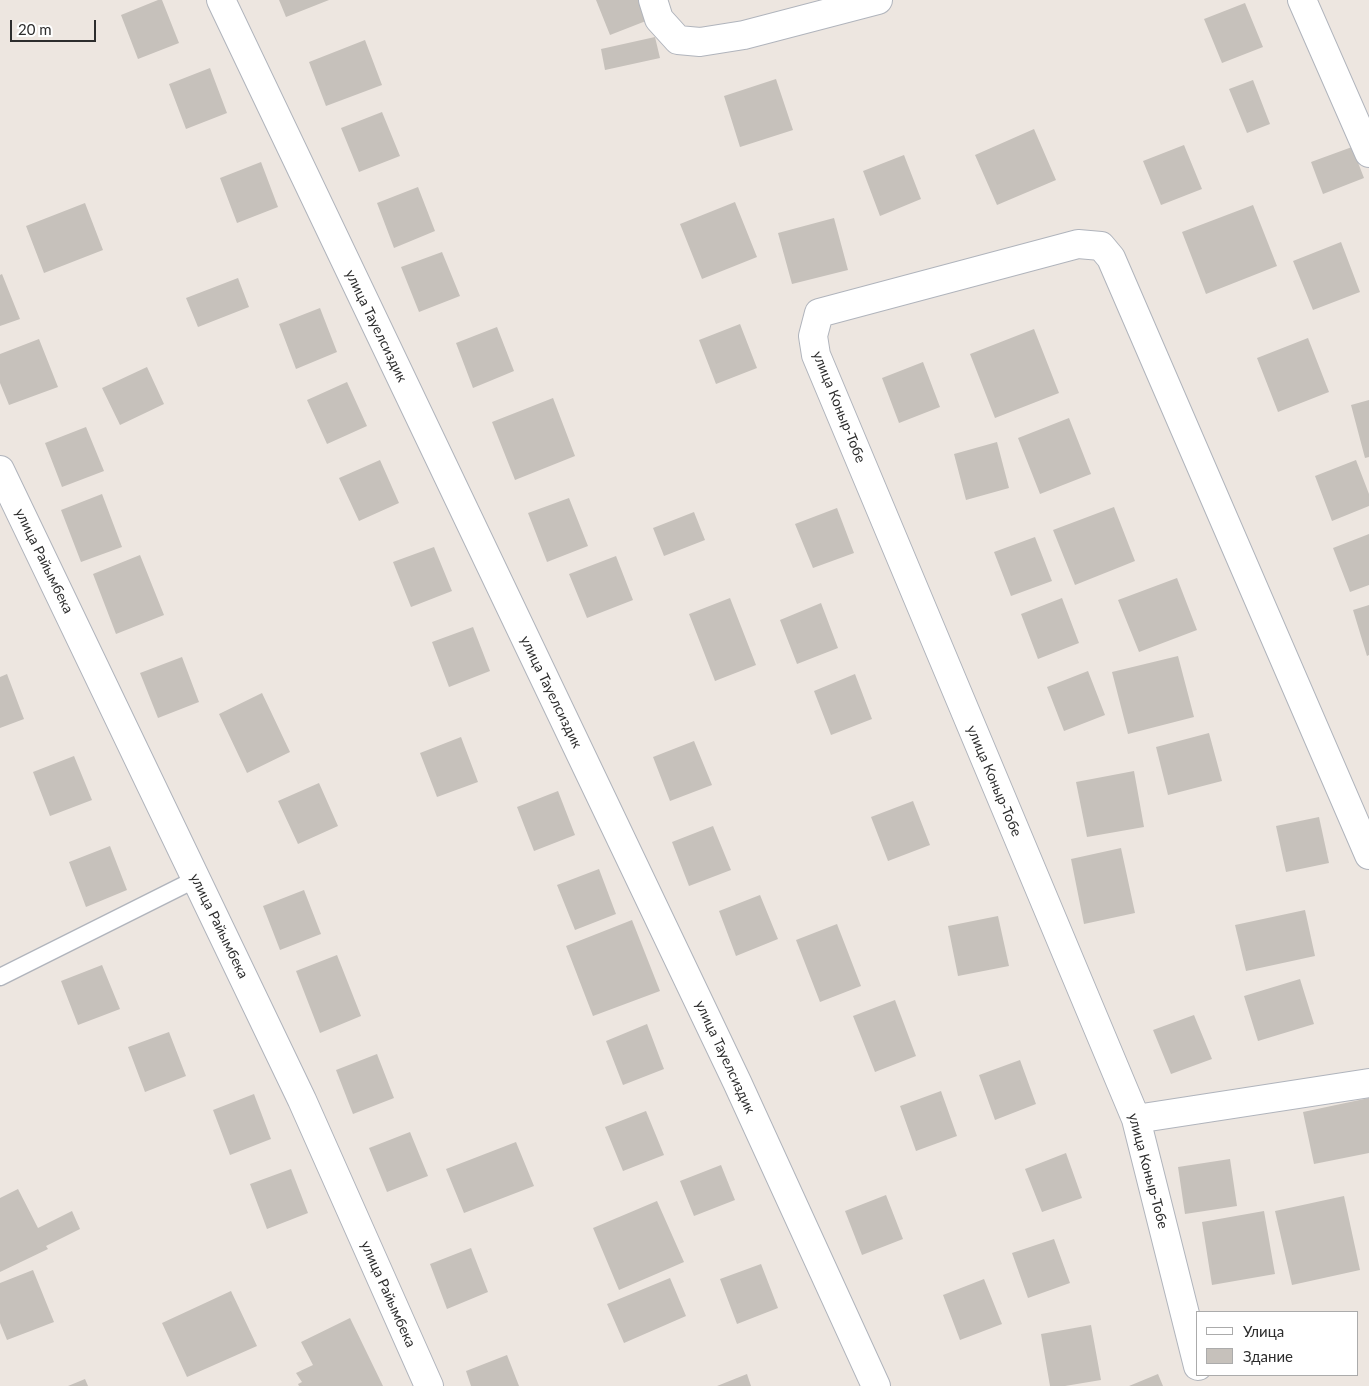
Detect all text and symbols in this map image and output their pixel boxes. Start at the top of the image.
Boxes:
scale bar [12,10,99,42]
text: 20 m [18,20,52,38]
street label: улица Тауелсиздик [342,267,410,385]
street label: улица Коныр-Тобе [809,349,869,465]
street label: улица Райымбека [11,506,77,616]
street label: улица Тауелсиздик [517,633,585,751]
street label: улица Коныр-Тобе [963,723,1025,839]
street label: улица Райымбека [186,871,252,981]
street label: улица Тауелсиздик [691,998,759,1116]
street label: улица Коныр-Тобе [1125,1111,1171,1231]
street label: улица Райымбека [357,1238,419,1350]
legend [1196,1311,1359,1376]
text: Улица [1243,1322,1284,1340]
text: Здание [1243,1347,1293,1365]

